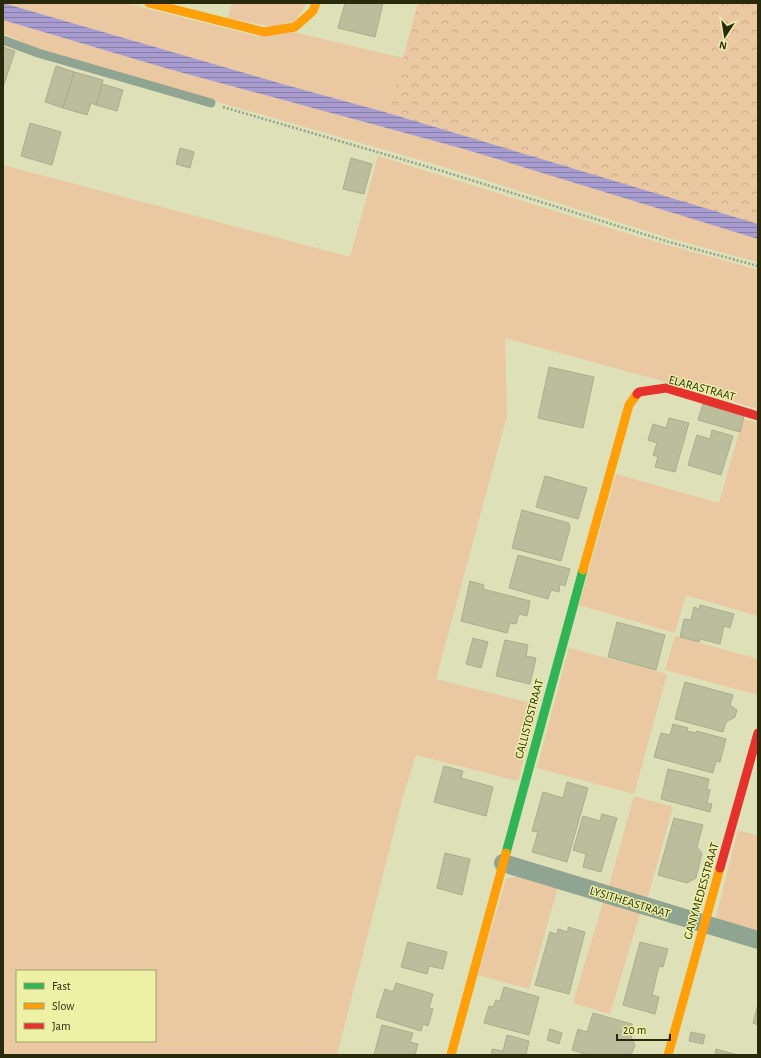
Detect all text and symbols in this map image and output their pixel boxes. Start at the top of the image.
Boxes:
north arrow [705,16,745,56]
text: N [718,39,728,51]
street label: ELARASTRAAT [667,373,737,403]
street label: CALLISTOSTRAAT [513,678,545,760]
street label: GANYMEDESSTRAAT [681,841,721,941]
street label: LYSITHEASTRAAT [588,884,672,920]
legend [16,970,156,1042]
text: Fast [52,980,71,992]
text: Slow [52,1000,74,1012]
scale bar [617,1016,670,1042]
text: Jam [52,1020,71,1032]
text: 20 m [623,1024,646,1036]

